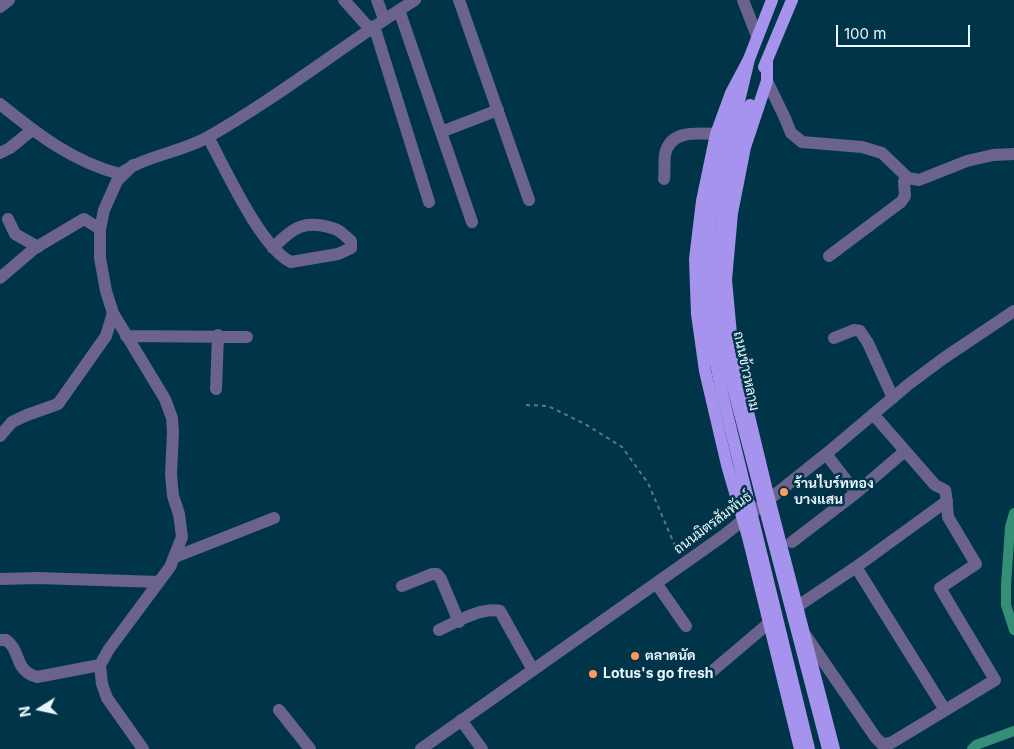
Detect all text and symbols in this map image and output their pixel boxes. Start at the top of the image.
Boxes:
scale bar [839,15,973,47]
text: 100 m [844,24,886,43]
street label: ถนนข้าวหลาม [729,330,763,412]
place label: ร้านไบร์ททอง บางแสน [794,476,874,508]
marker: ร้านไบร์ททอง บางแสน [778,486,790,498]
street label: ถนนมิตรสัมพันธ์ [671,488,755,558]
place label: ตลาดนัด [645,648,696,664]
marker: ตลาดนัด [629,650,641,662]
place label: Lotus's go fresh [603,666,713,682]
marker: Lotus's go fresh [587,668,599,680]
north arrow [15,684,65,734]
text: N [15,705,34,718]

